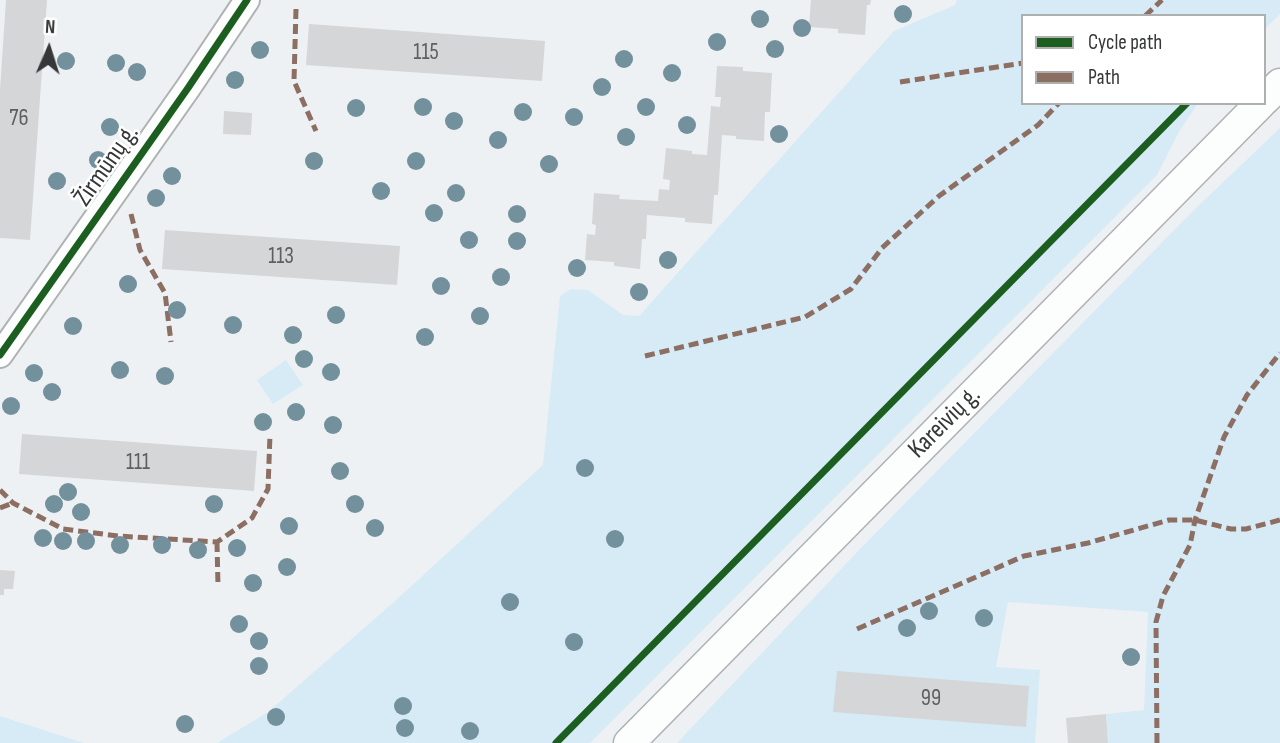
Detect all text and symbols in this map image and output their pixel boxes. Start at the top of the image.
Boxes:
north arrow [14,14,84,84]
legend [1021,14,1266,105]
text: N [44,16,56,39]
text: Cycle path [1088,30,1162,55]
house number: 115 [413,39,439,67]
text: Path [1088,65,1120,90]
house number: 76 [9,105,29,133]
street label: Žirmūnų g. [68,119,146,213]
house number: 113 [268,243,294,271]
street label: Kareivių g. [902,380,988,466]
house number: 111 [126,449,150,477]
house number: 99 [921,685,941,713]

